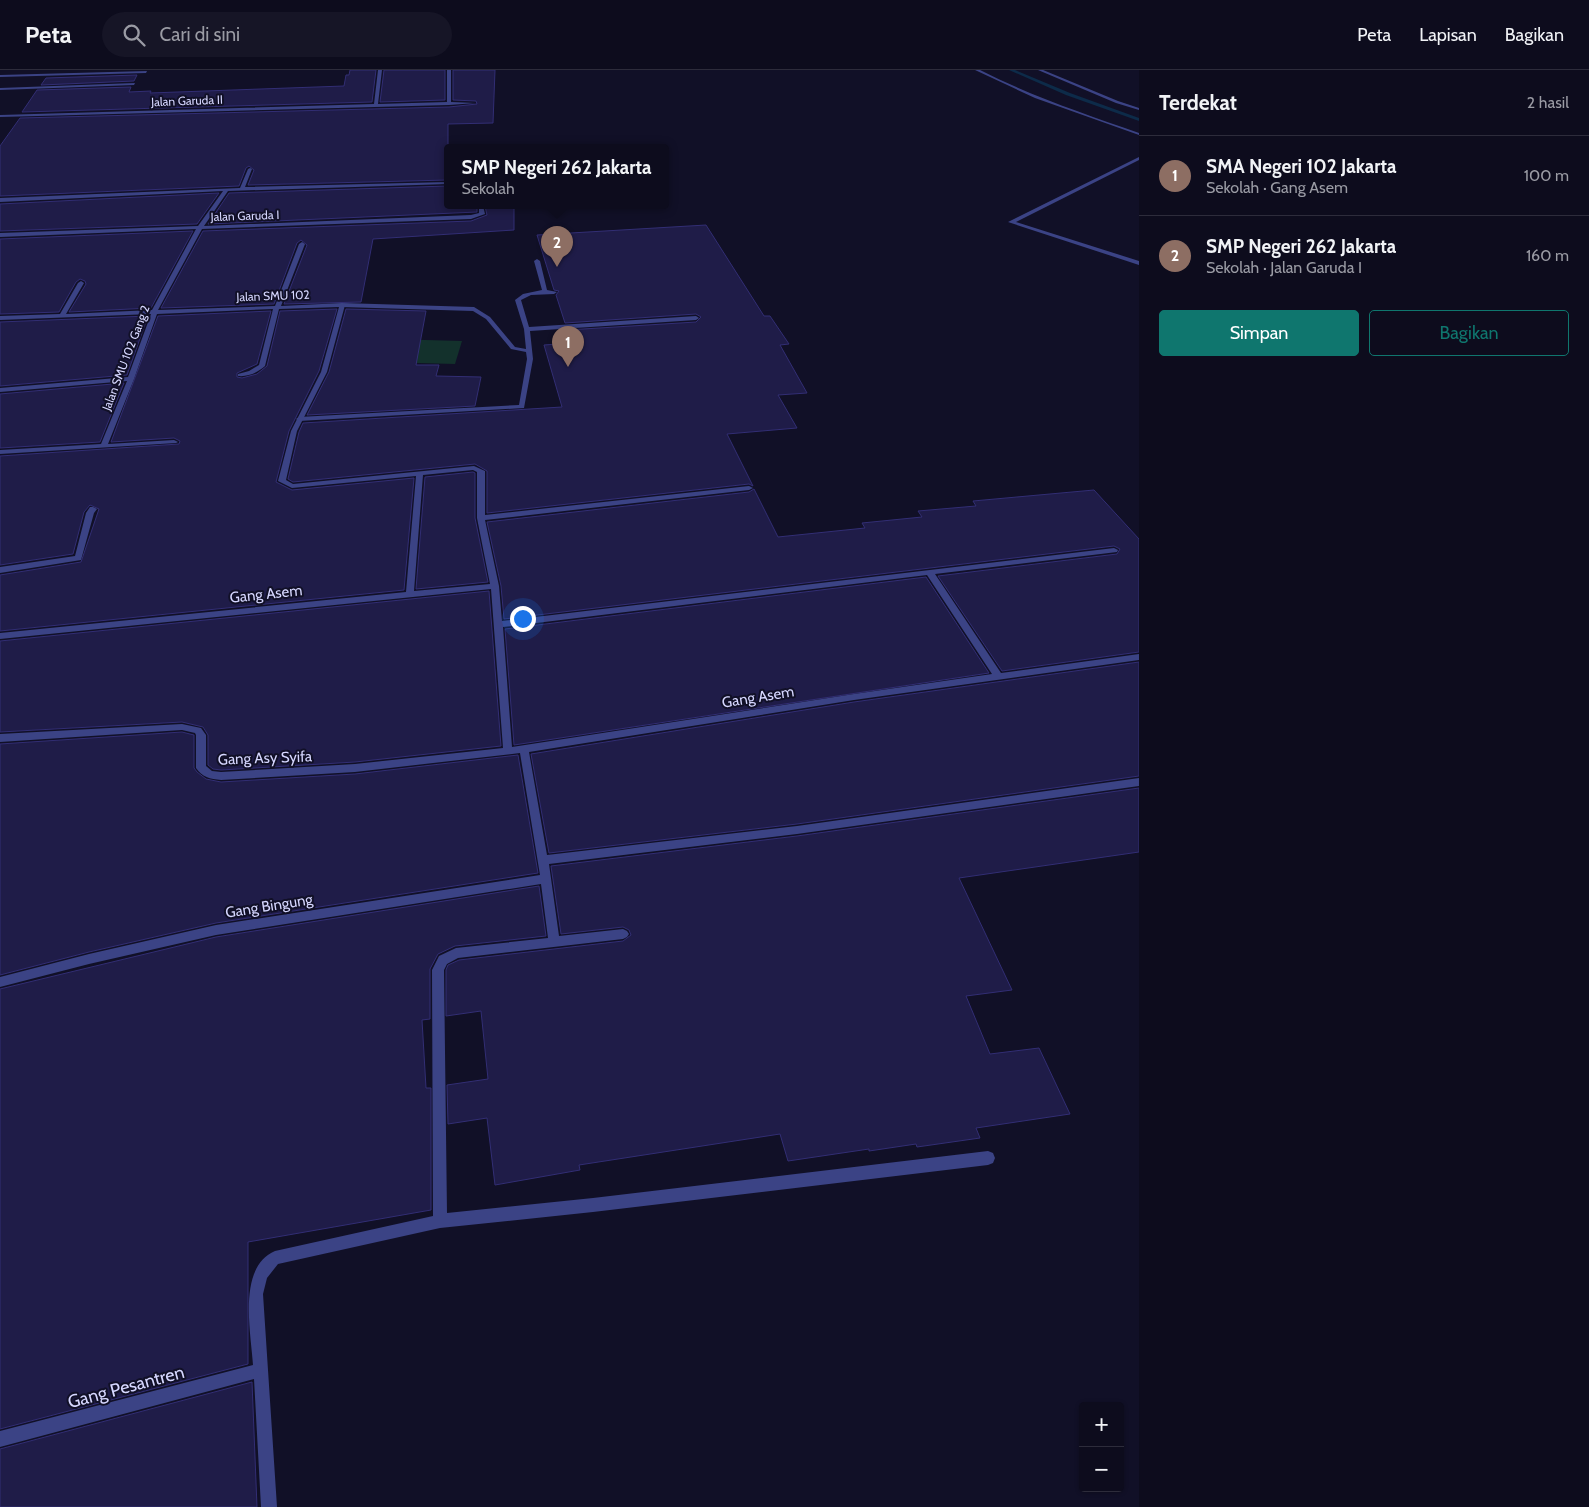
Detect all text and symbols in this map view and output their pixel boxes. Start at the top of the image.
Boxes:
search box [102,12,452,57]
text: Peta [25,20,72,49]
icon: search [120,21,148,49]
text: Cari di sini [160,23,240,46]
text: Peta [1357,24,1391,46]
text: Lapisan [1419,24,1477,46]
text: Bagikan [1505,24,1564,46]
text: Terdekat [1159,90,1237,115]
street label: Jalan Garuda II [150,92,223,109]
text: 2 hasil [1527,93,1569,112]
popup [444,144,669,209]
text: SMA Negeri 102 Jakarta [1206,155,1397,178]
text: SMP Negeri 262 Jakarta [461,156,652,179]
text: 1 [1172,166,1178,185]
text: 100 m [1524,166,1569,185]
text: Sekolah · Gang Asem [1206,178,1348,197]
text: Sekolah [461,179,515,198]
street label: Jalan Garuda I [209,207,280,224]
pin: 2 [541,226,573,267]
text: SMP Negeri 262 Jakarta [1206,235,1396,258]
text: 2 [1171,246,1179,265]
text: 160 m [1526,246,1569,265]
text: Sekolah · Jalan Garuda I [1206,258,1362,277]
street label: Jalan SMU 102 [235,287,310,304]
street label: Jalan SMU 102 Gang 2 [98,303,153,414]
button: Simpan [1159,310,1359,356]
button: Bagikan [1369,310,1569,356]
pin: 1 [552,326,584,367]
street label: Gang Asem [229,581,303,607]
your location [510,606,536,632]
street label: Gang Asem [721,682,795,712]
street label: Gang Asy Syifa [218,747,313,769]
street label: Gang Bingung [224,890,314,922]
street label: Gang Pesantren [65,1361,187,1413]
map controls [1079,1402,1124,1492]
button: + [1079,1402,1124,1447]
button: − [1079,1447,1124,1492]

